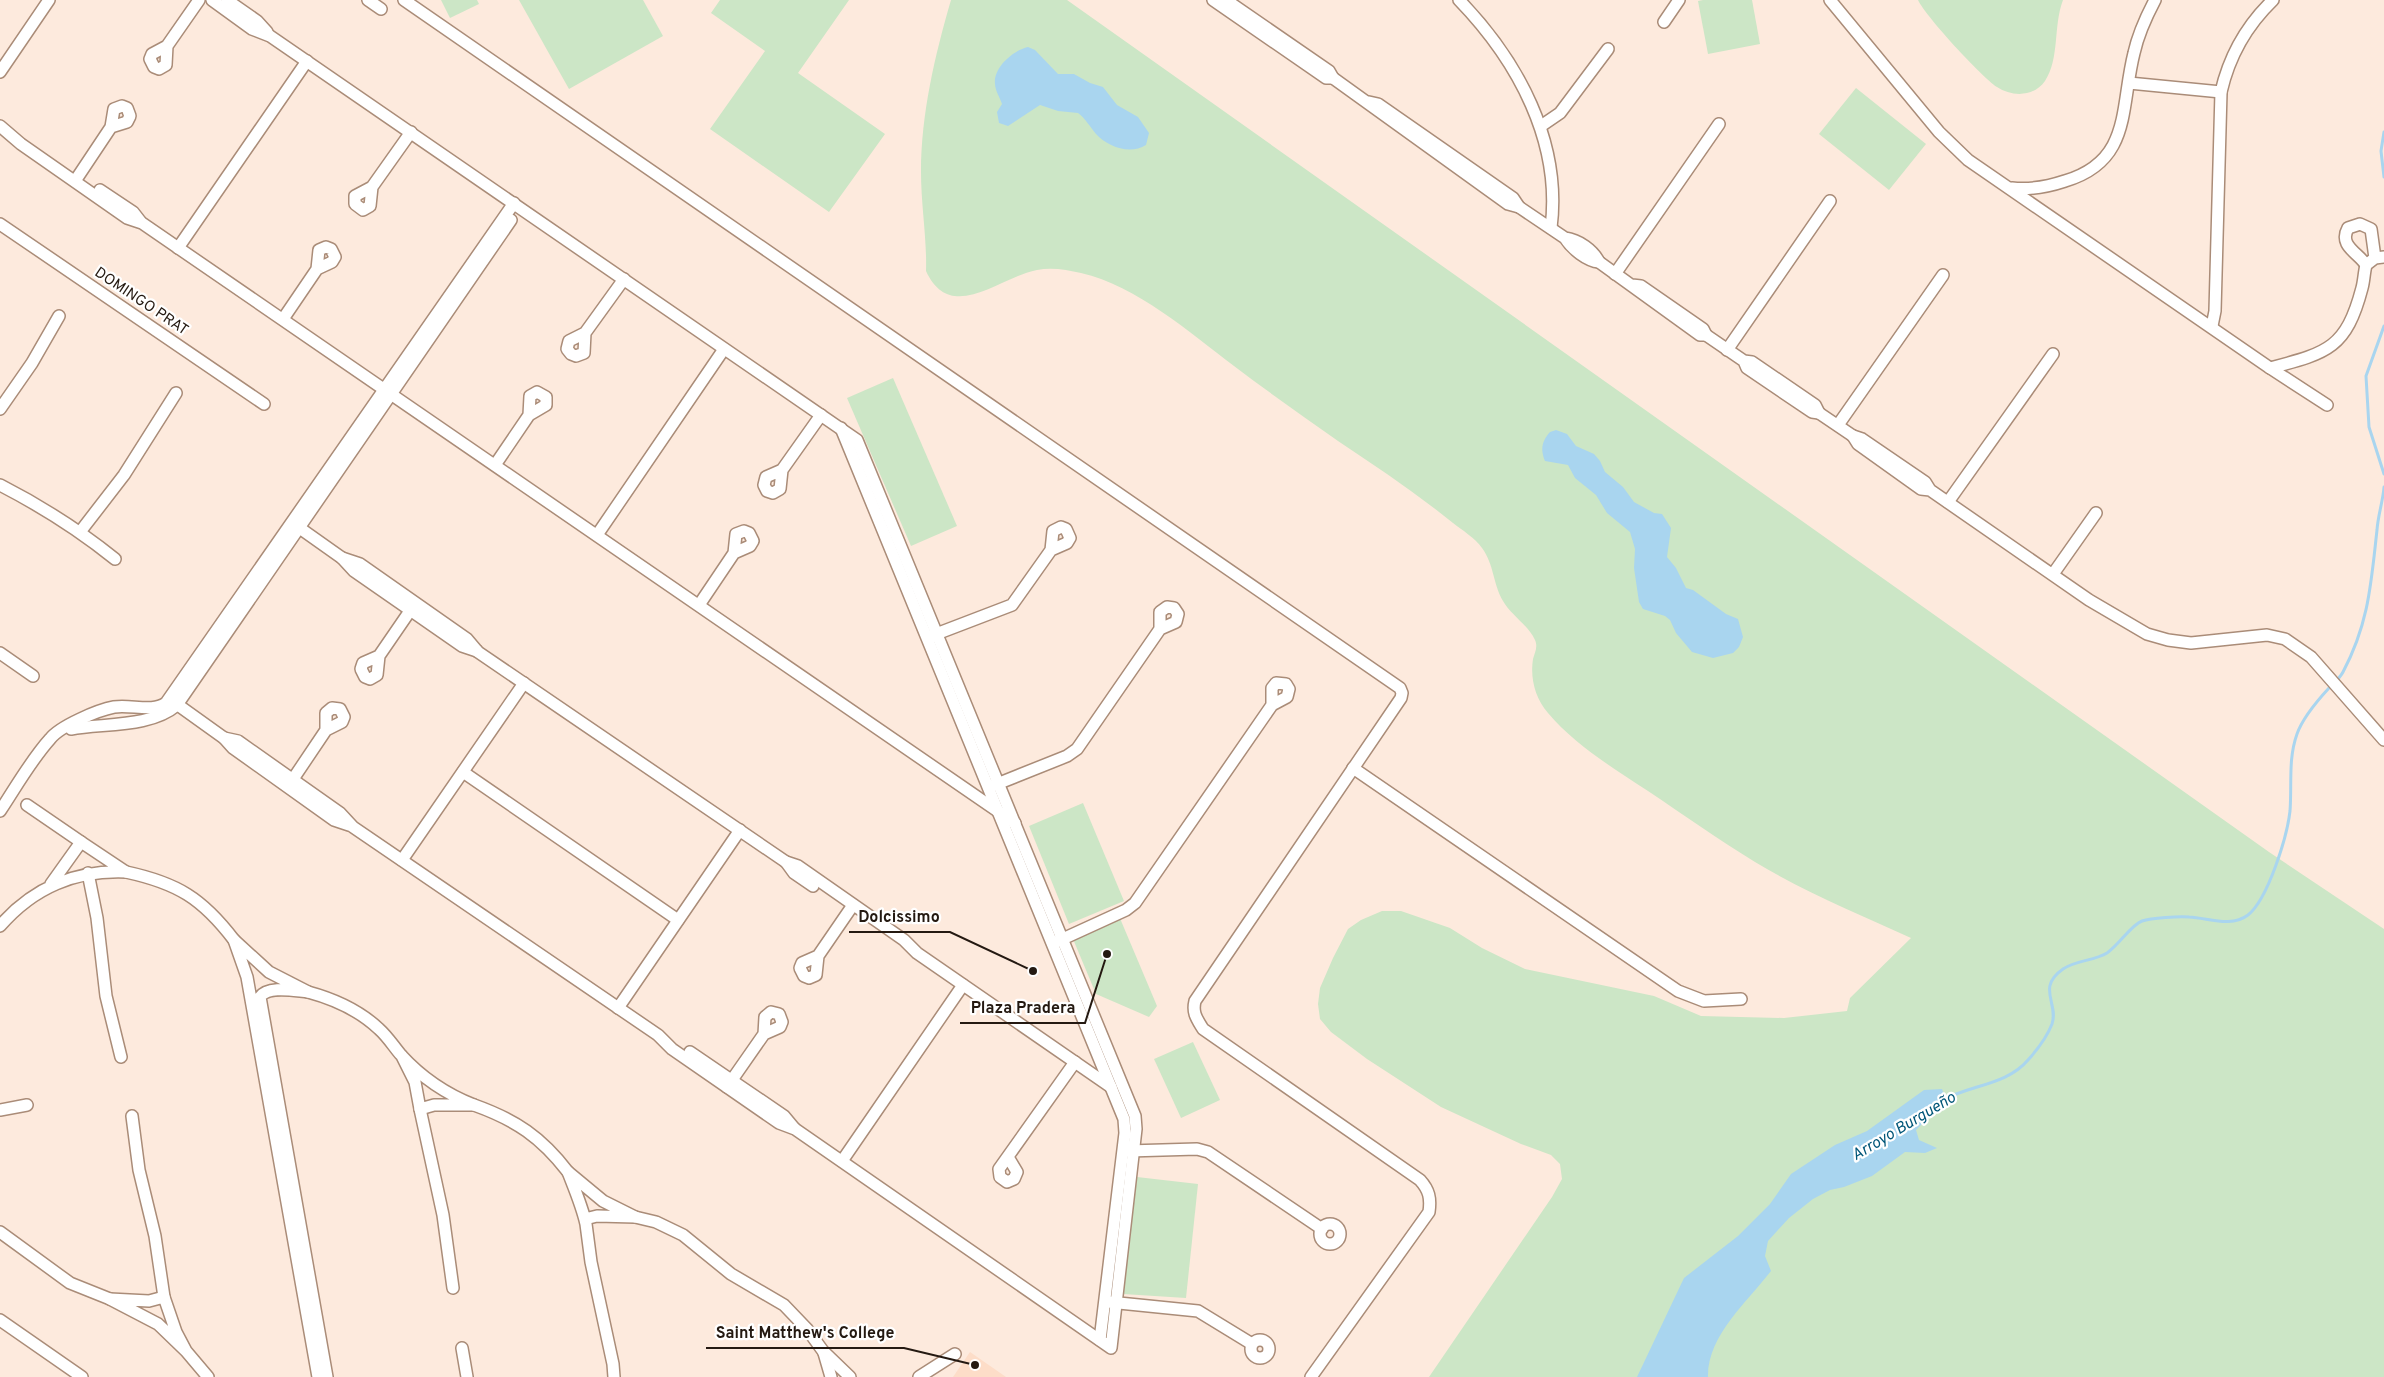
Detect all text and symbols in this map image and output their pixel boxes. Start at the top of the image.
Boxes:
street label: DOMINGO PRAT [91,264,191,340]
callout: Dolcissimo [849,901,950,932]
text: Dolcissimo [858,908,940,928]
callout: Plaza Pradera [960,992,1085,1023]
text: Plaza Pradera [971,999,1075,1019]
water label: Arroyo Burgueño [1848,1088,1960,1166]
callout: Saint Matthew's College [706,1317,904,1348]
text: Saint Matthew's College [716,1324,894,1344]

